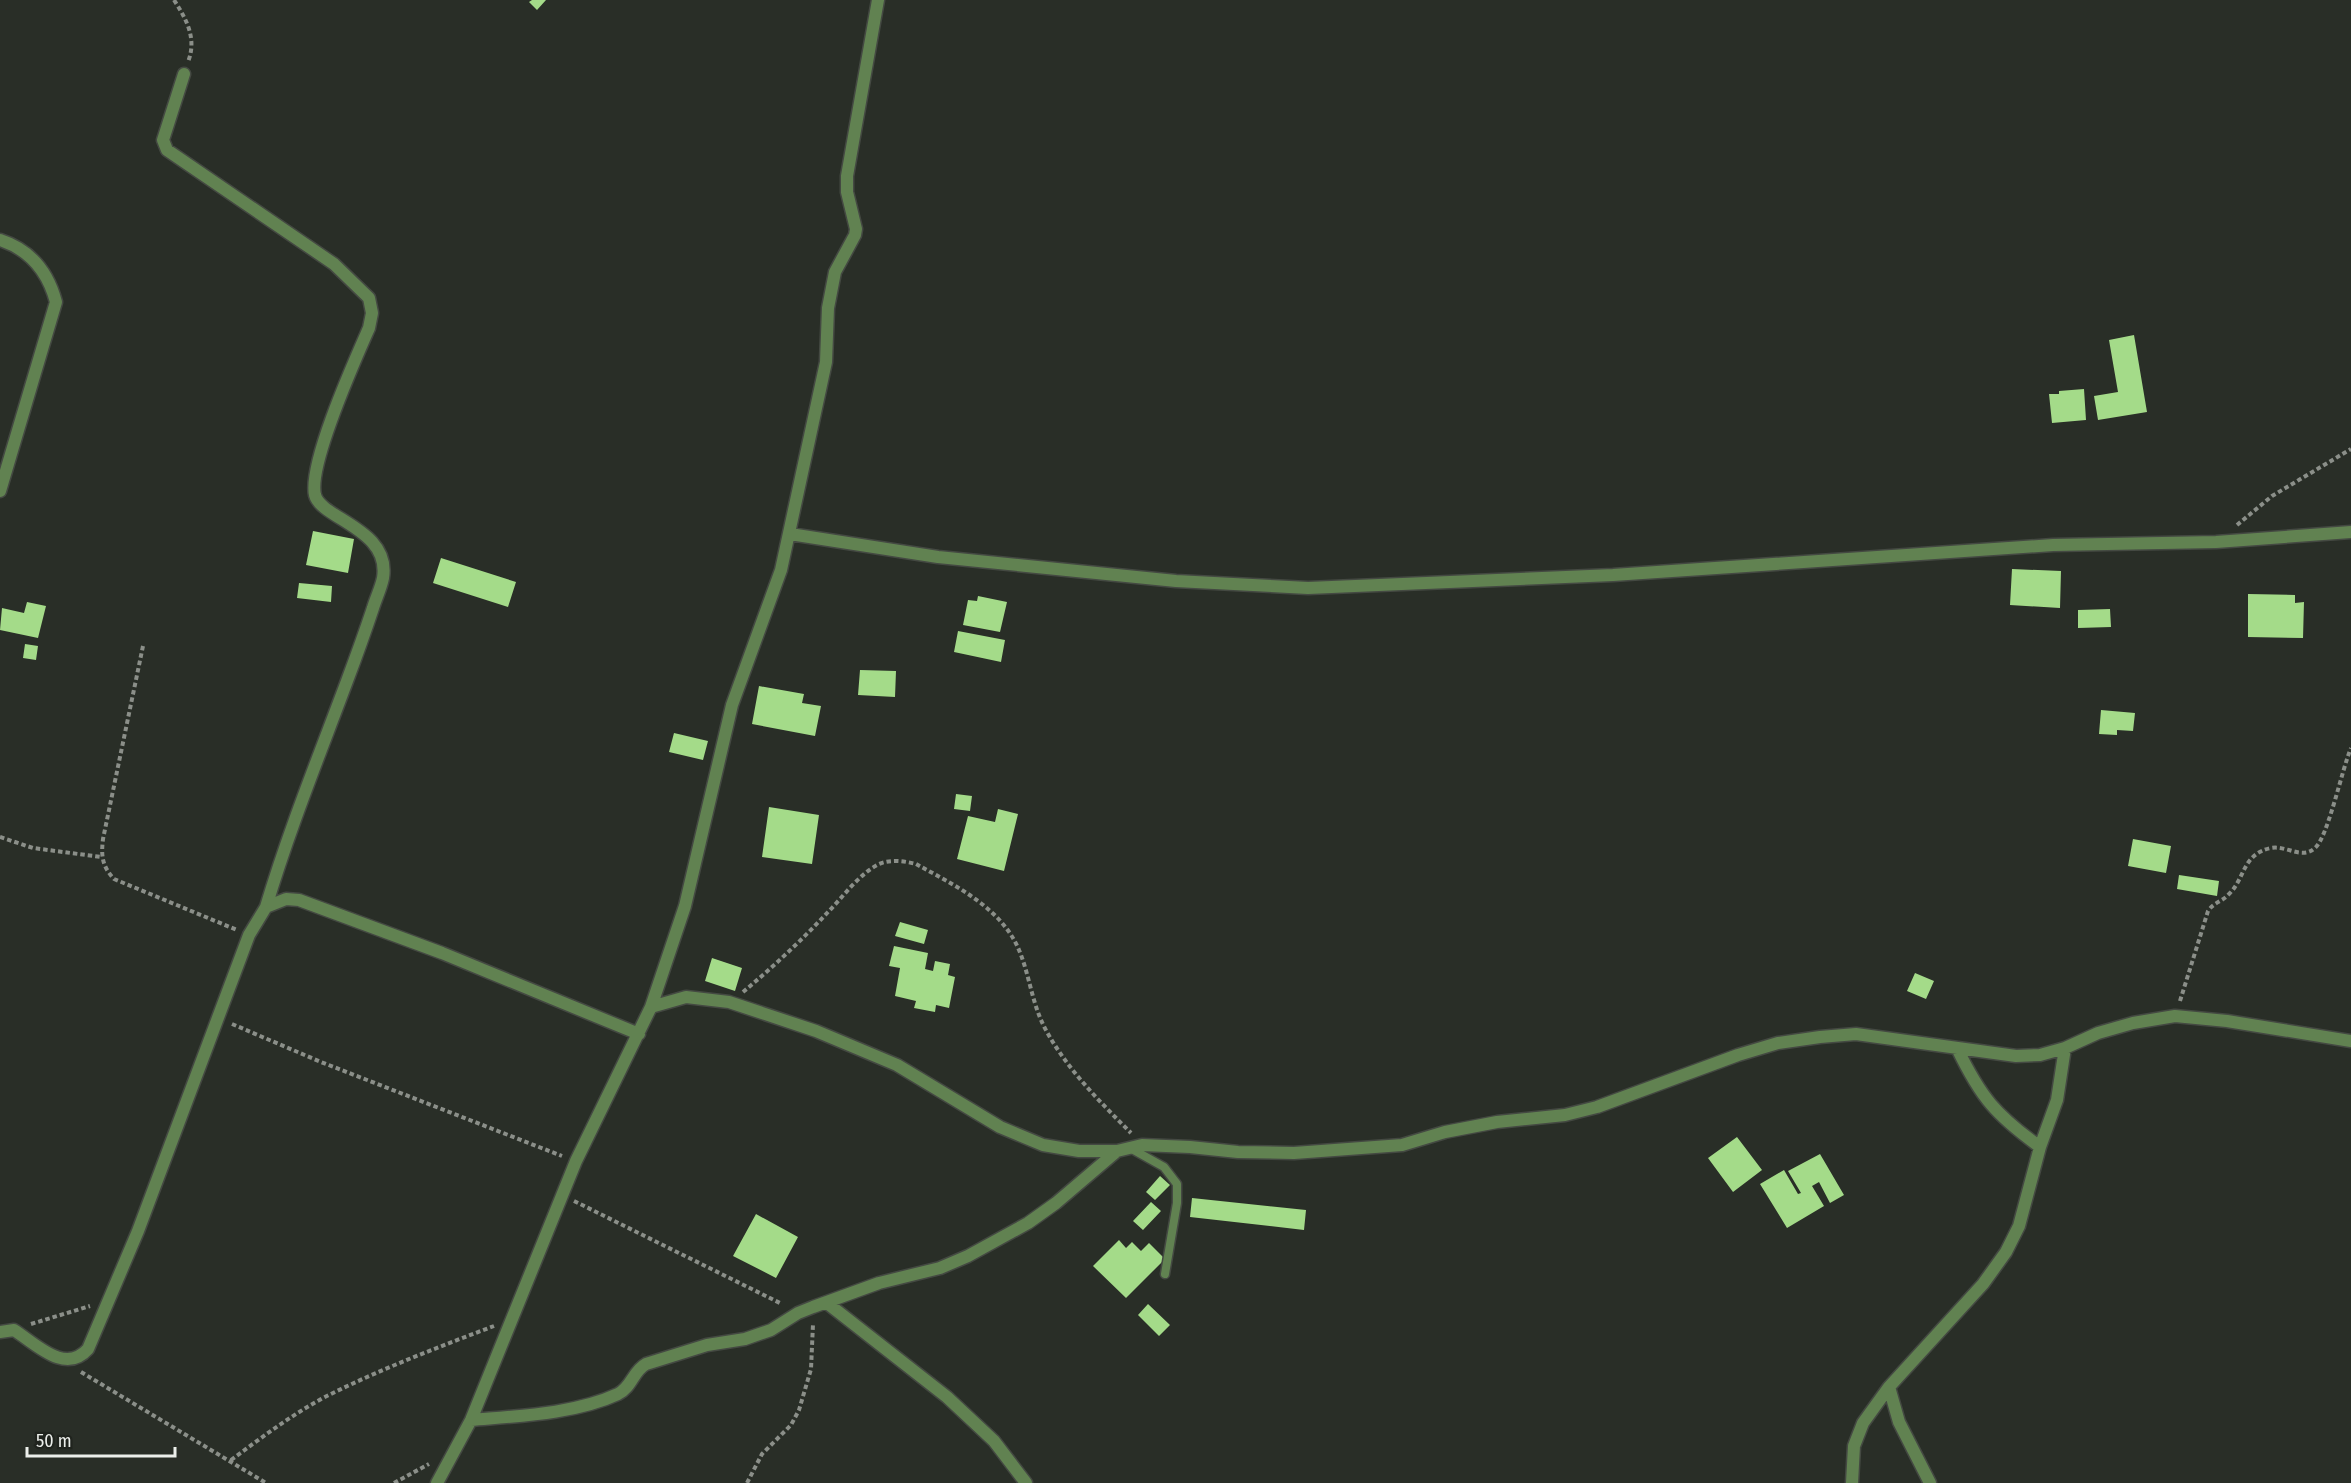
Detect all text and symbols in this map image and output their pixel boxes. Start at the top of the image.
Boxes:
scale bar [27,1420,176,1458]
text: 50 m [36,1430,72,1452]

